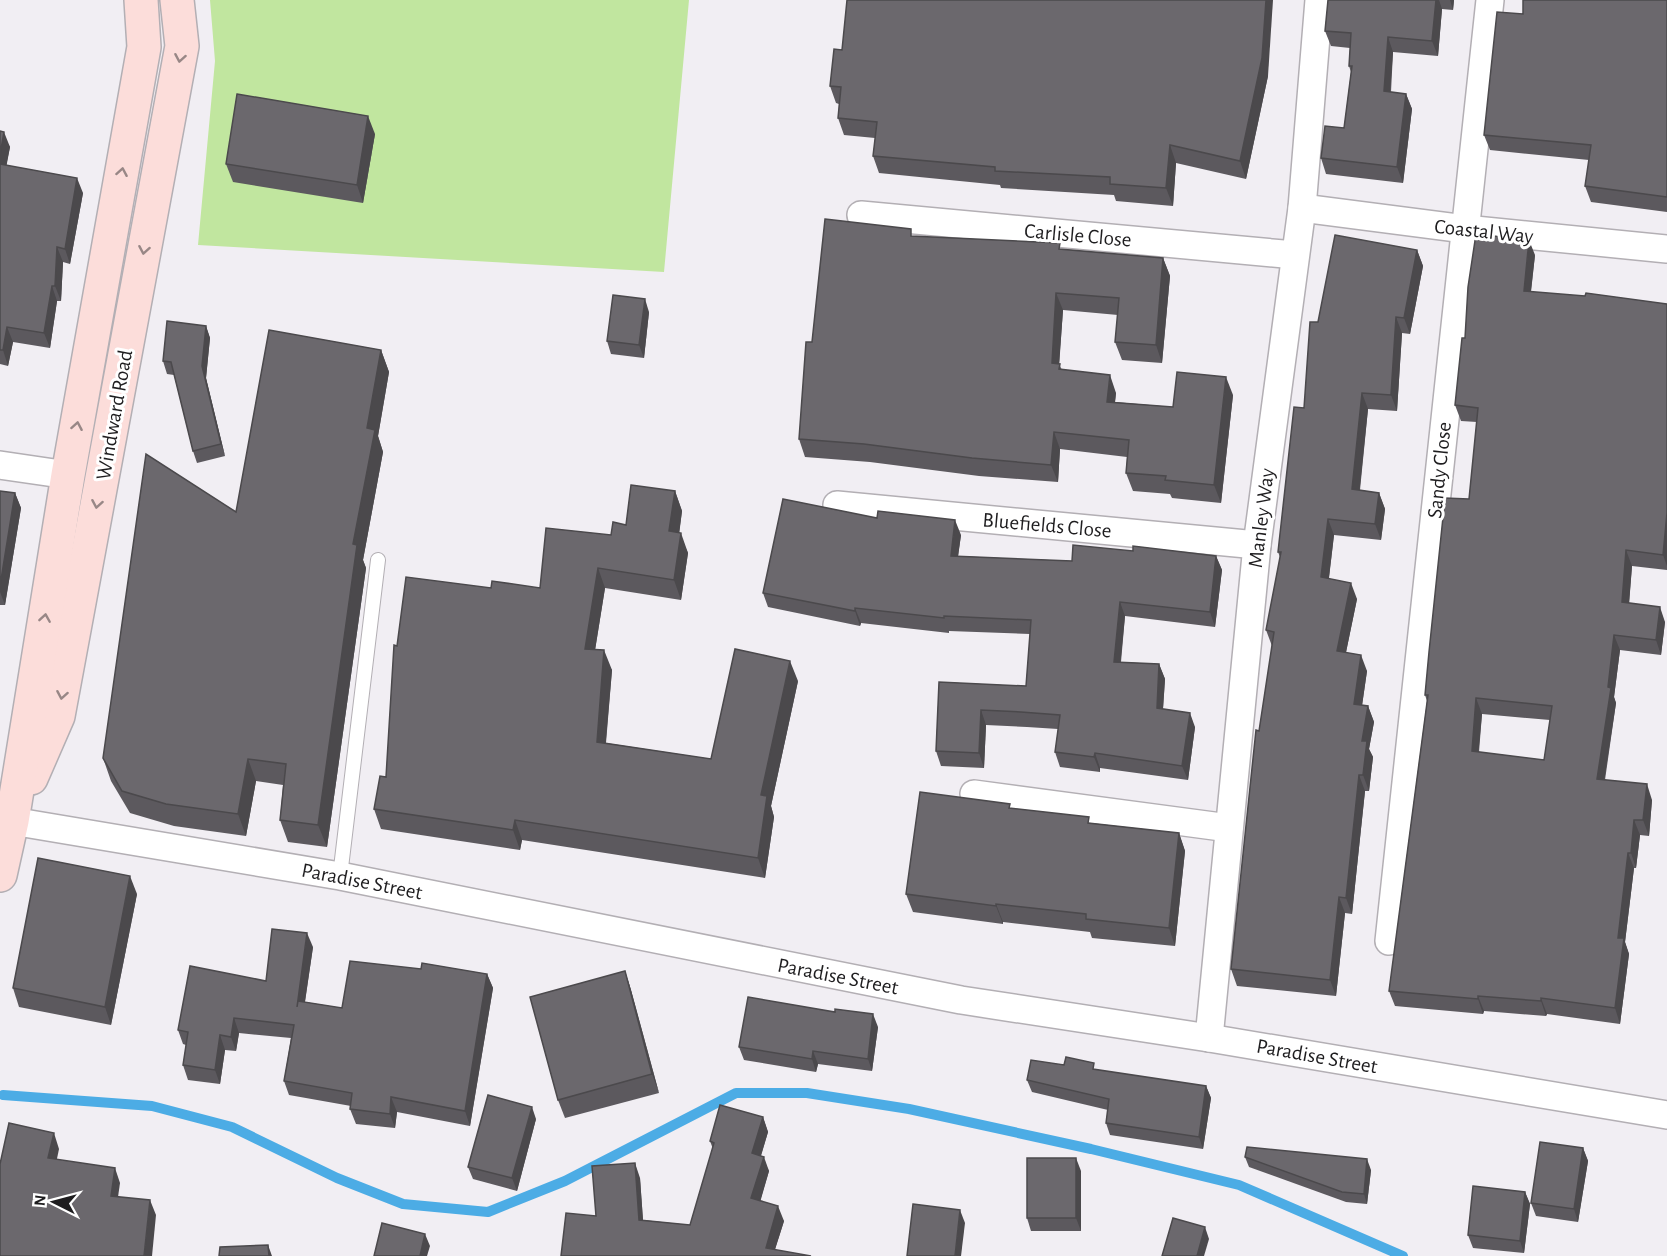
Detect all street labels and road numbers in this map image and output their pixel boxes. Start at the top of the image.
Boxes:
street label: Coastal Way [1433,216,1534,247]
street label: Carlisle Close [1024,220,1132,251]
street label: Windward Road [93,348,136,482]
street label: Sandy Close [1424,421,1455,519]
street label: Manley Way [1245,467,1278,569]
street label: Bluefields Close [982,509,1112,542]
street label: Paradise Street [300,860,424,904]
street label: Paradise Street [776,955,900,999]
street label: Paradise Street [1255,1036,1379,1078]

